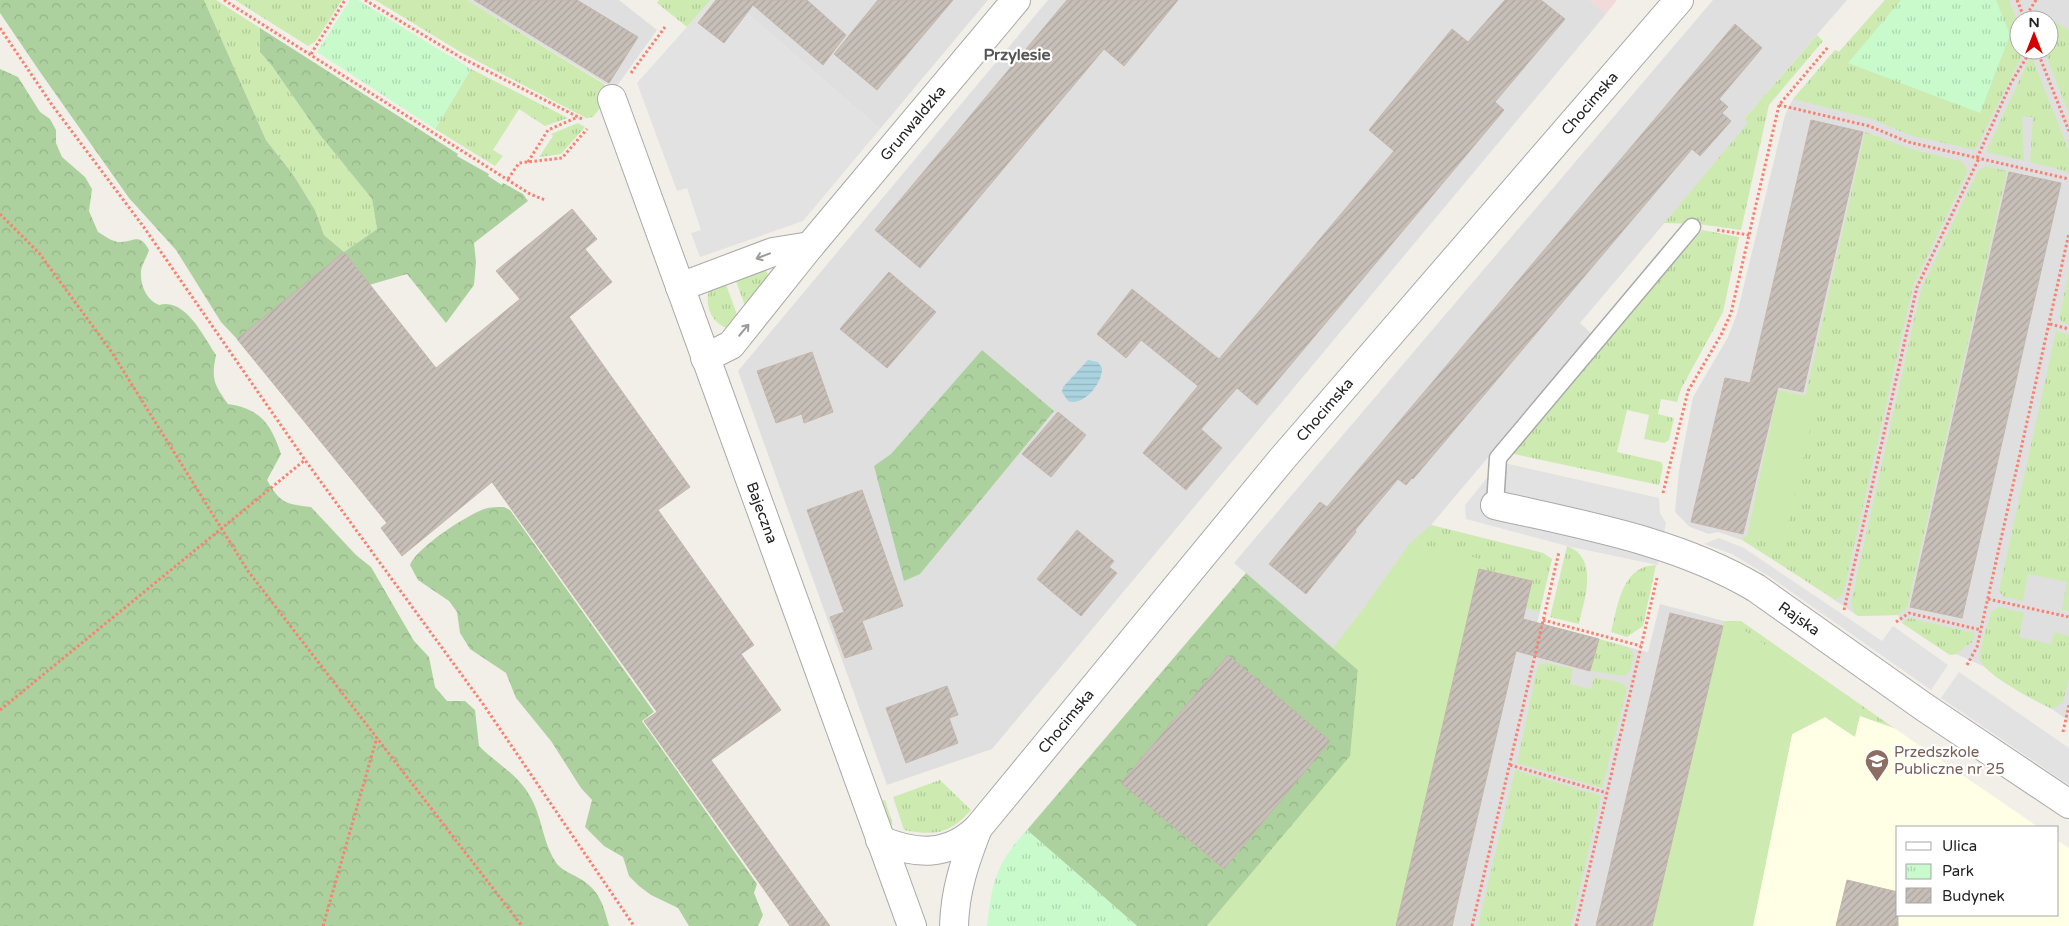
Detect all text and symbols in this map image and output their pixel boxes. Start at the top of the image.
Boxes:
north arrow [2009,10,2059,60]
text: N [2028,14,2040,31]
district label: Przylesie [983,45,1051,65]
street label: Chocimska [1557,68,1622,139]
street label: Grunwaldzka [876,82,950,164]
one-way arrow [756,252,771,261]
one-way arrow [738,324,749,337]
street label: Chocimska [1292,374,1357,445]
street label: Bajeczna [743,479,781,546]
street label: Rajska [1775,598,1823,639]
street label: Chocimska [1034,685,1098,757]
place label: Przedszkole Publiczne nr 25 [1894,743,2005,778]
school or university icon: Przedszkole Publiczne nr 25 [1864,748,1890,782]
legend [1896,826,2059,916]
text: Ulica [1942,837,1977,855]
text: Park [1942,862,1974,880]
text: Budynek [1942,887,2005,905]

